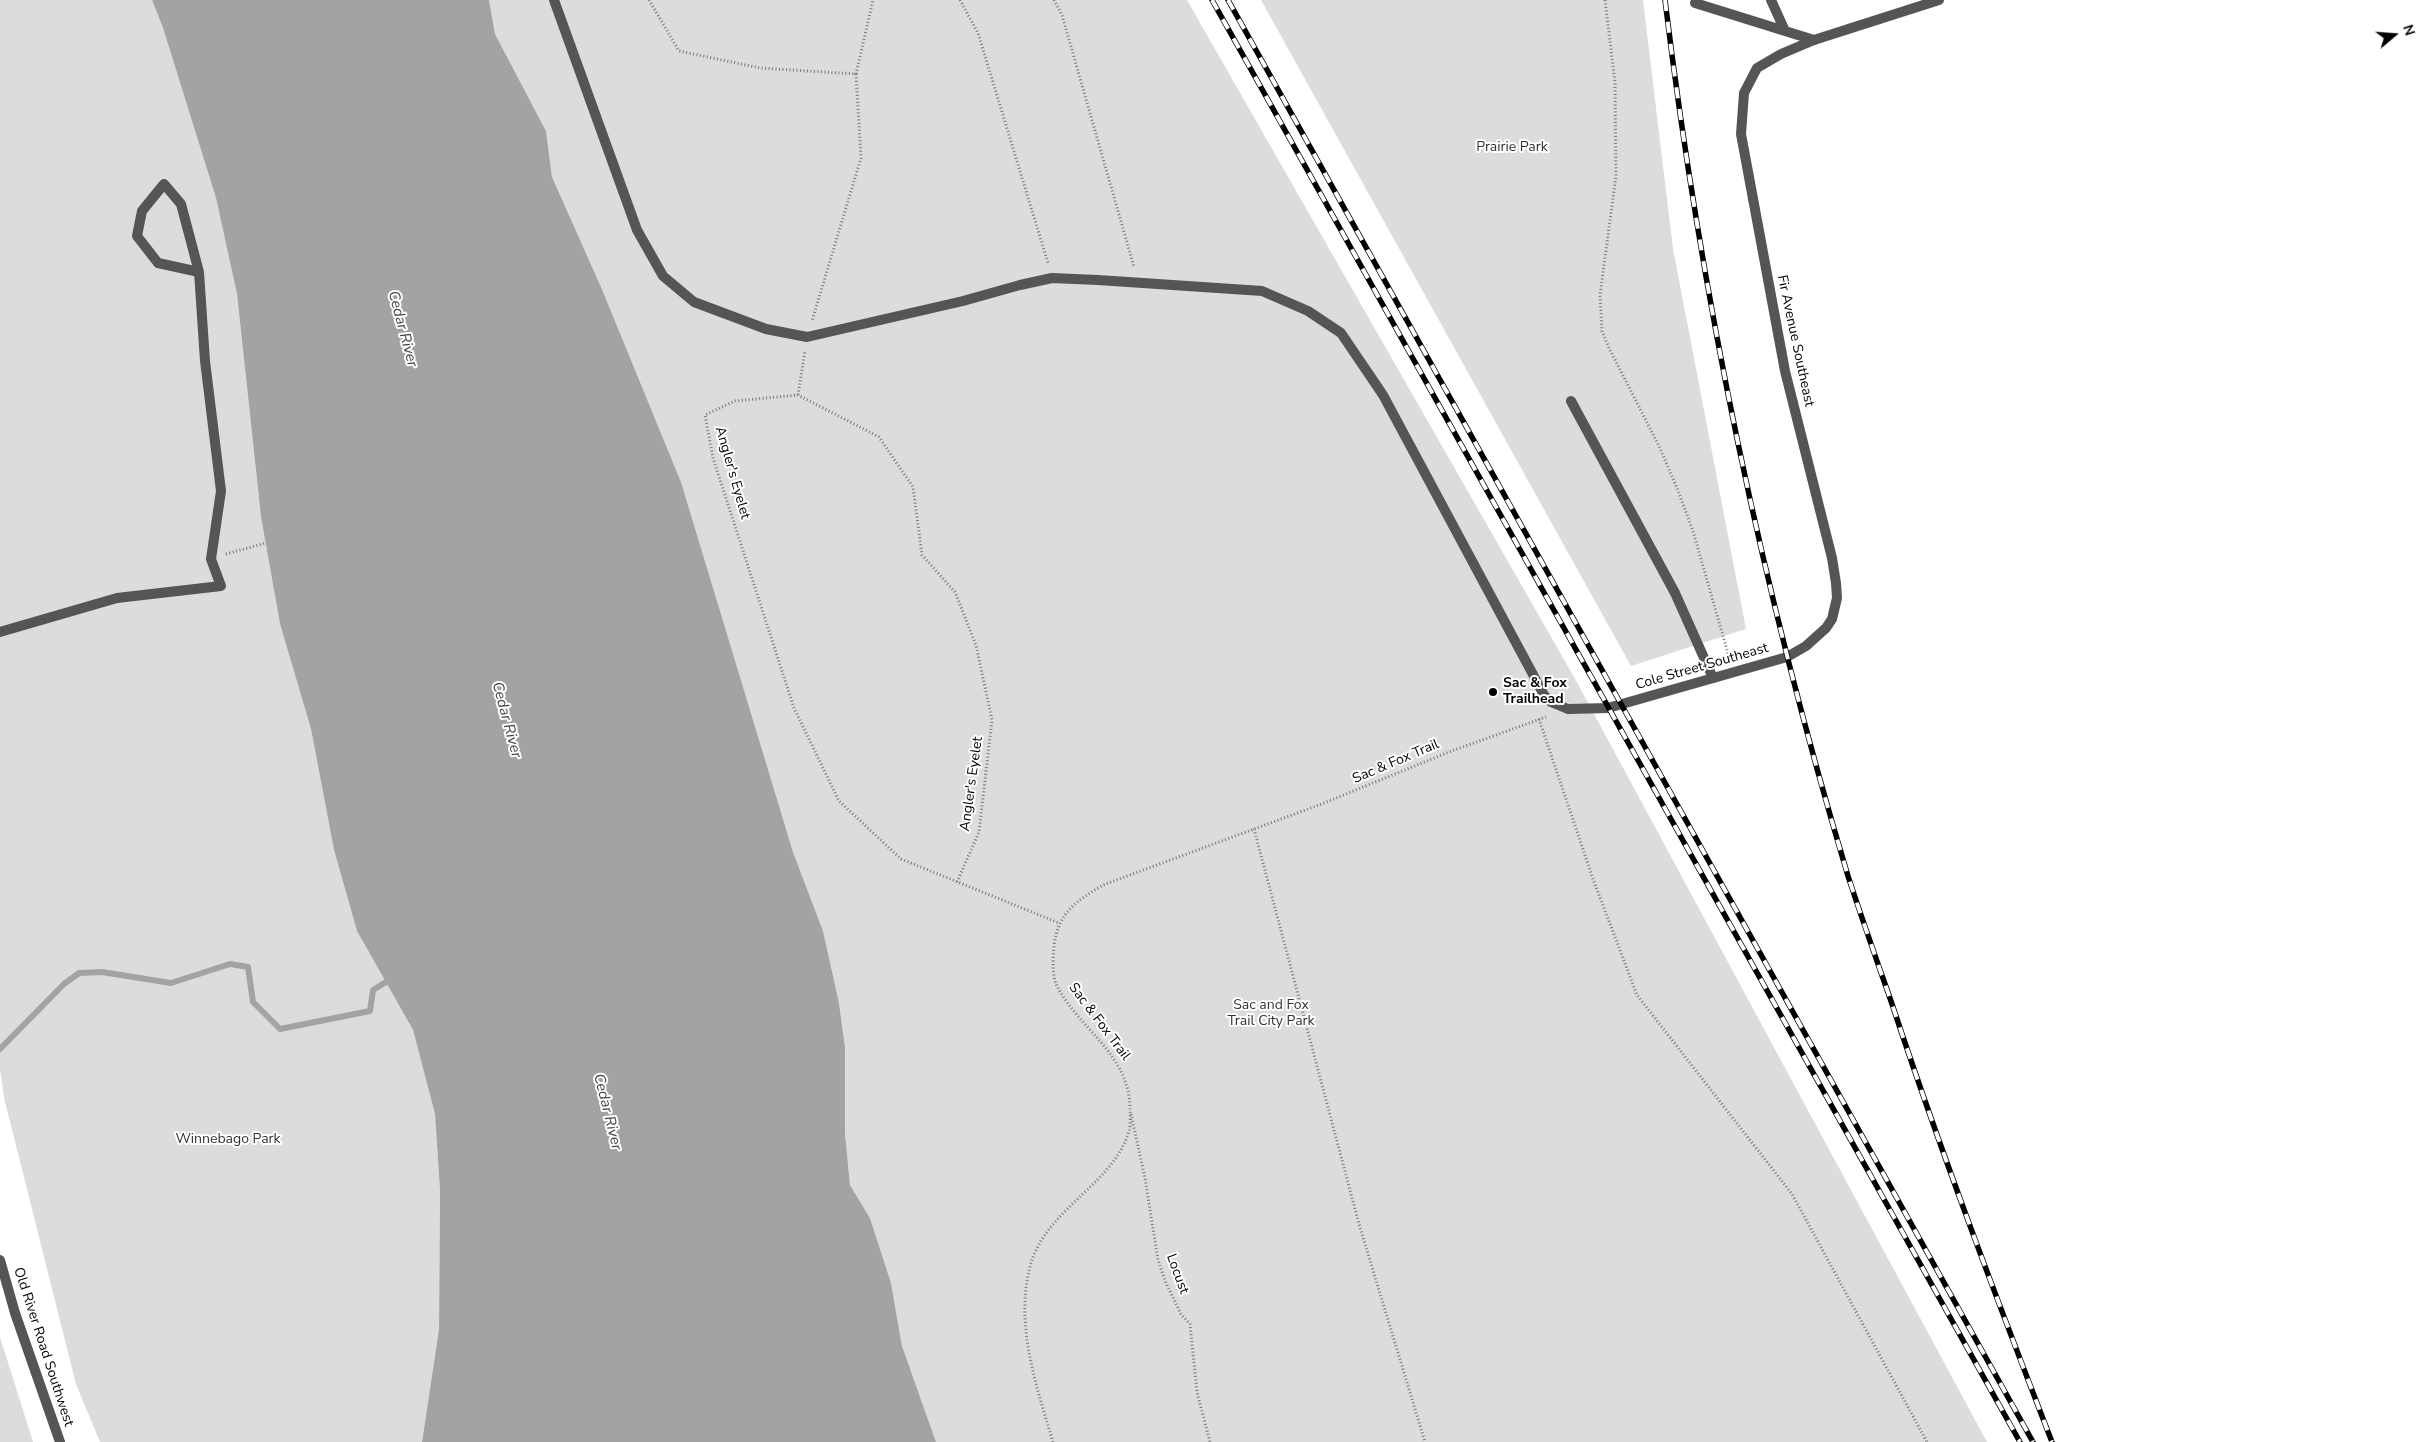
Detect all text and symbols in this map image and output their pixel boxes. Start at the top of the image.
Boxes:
north arrow [2369,10,2419,60]
text: N [2398,22,2419,38]
park label: Prairie Park [1476,140,1548,156]
street label: Fir Avenue Southeast [1773,274,1817,408]
water label: Cedar River [383,289,421,369]
street label: Angler's Eyelet [711,425,753,521]
street label: Cole Street Southeast [1634,640,1770,694]
place label: Sac & Fox Trailhead [1503,676,1567,709]
water label: Cedar River [487,680,525,760]
marker: Sac & Fox Trailhead [1487,686,1499,698]
street label: Angler's Eyelet [957,736,987,832]
street label: Sac & Fox Trail [1350,736,1442,788]
street label: Sac & Fox Trail [1064,980,1134,1064]
park label: Sac and Fox Trail City Park [1227,998,1315,1030]
water label: Cedar River [589,1072,625,1152]
park label: Winnebago Park [175,1132,281,1148]
street label: Locust [1162,1252,1192,1296]
street label: Old River Road Southwest [9,1265,77,1429]

